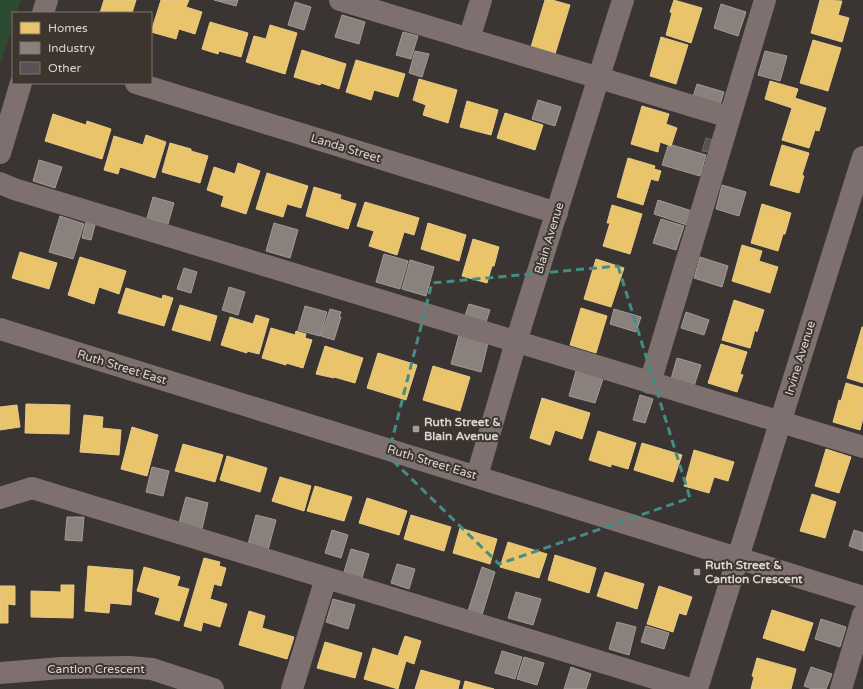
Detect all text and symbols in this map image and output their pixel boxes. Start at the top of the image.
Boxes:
legend [12,12,152,84]
text: Homes [48,21,88,35]
text: Industry [48,41,95,55]
text: Other [48,61,81,75]
street label: Landa Street [309,131,383,165]
street label: Blain Avenue [531,200,567,276]
street label: Irvine Avenue [782,319,818,397]
street label: Ruth Street East [76,347,169,387]
place label: Ruth Street & Blain Avenue [424,415,501,443]
marker: Ruth Street & Blain Avenue [411,424,421,434]
street label: Ruth Street East [386,442,479,482]
place label: Ruth Street & Cantlon Crescent [705,558,803,586]
marker: Ruth Street & Cantlon Crescent [692,567,702,577]
street label: Cantlon Crescent [47,662,145,676]

